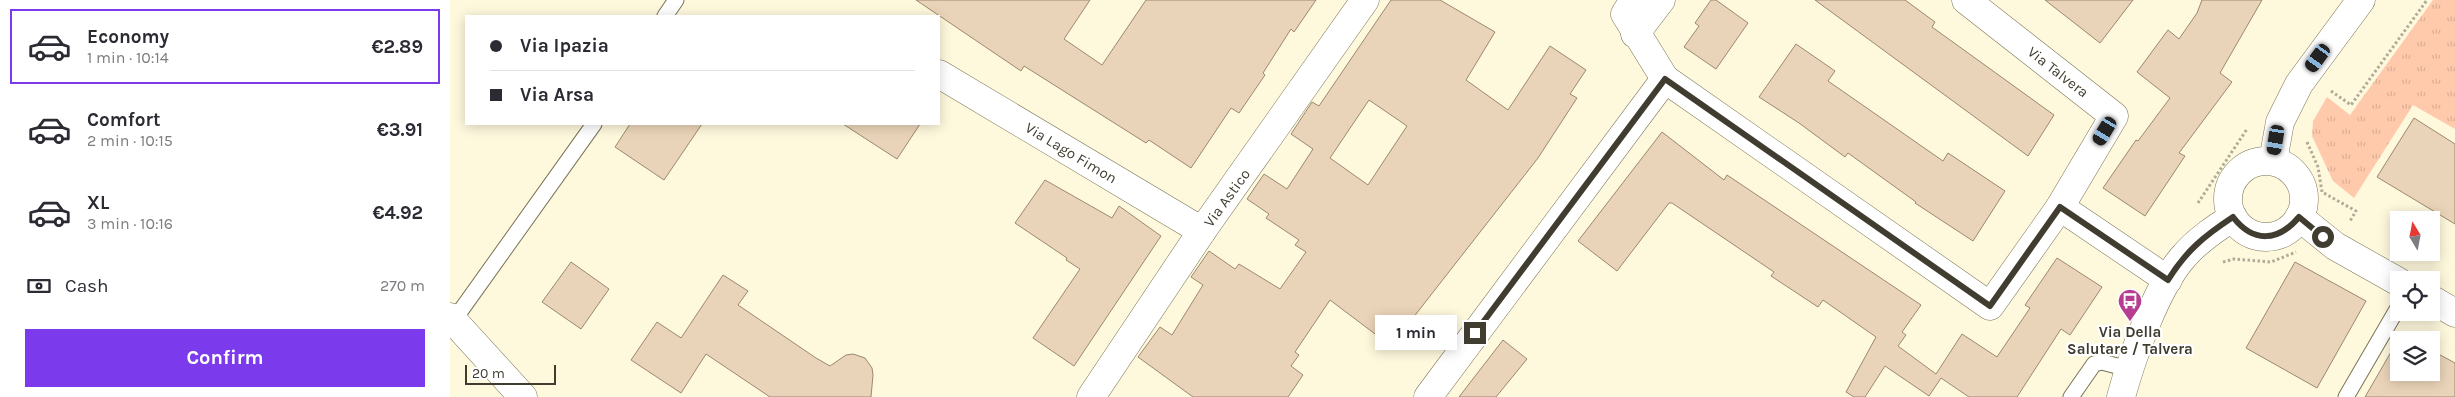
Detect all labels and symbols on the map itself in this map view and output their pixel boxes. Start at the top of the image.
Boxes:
car [2303,41,2332,75]
street label: Via Talvera [2024,43,2092,101]
car [2090,114,2119,148]
street label: Via Lago Fimon [1022,119,1120,187]
car [2266,124,2285,156]
street label: Via Astico [1200,165,1254,231]
north arrow [2390,211,2440,261]
route start [2312,226,2334,248]
bus stop icon: Via Della Salutare / Talvera [2117,288,2143,322]
callout: 1 min [1375,316,1458,350]
route end [1464,322,1486,344]
place label: Via Della Salutare / Talvera [2067,323,2193,358]
scale bar [465,362,556,385]

